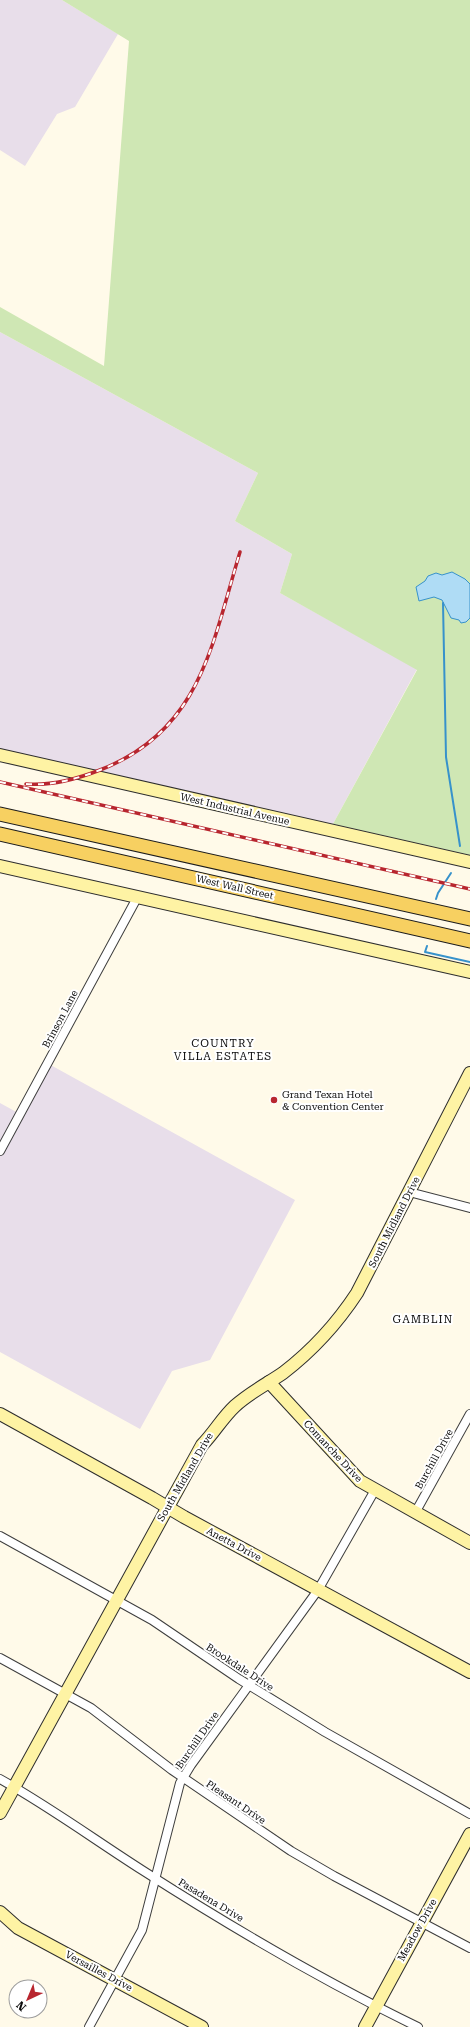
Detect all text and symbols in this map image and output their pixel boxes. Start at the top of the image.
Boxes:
street label: West Industrial Avenue [179,791,291,827]
street label: West Wall Street [195,873,275,901]
street label: Brinson Lane [40,988,80,1050]
district label: COUNTRY VILLA ESTATES [174,1037,272,1063]
place label: Grand Texan Hotel & Convention Center [282,1089,384,1112]
marker: Grand Texan Hotel & Convention Center [269,1095,279,1105]
street label: South Midland Drive [366,1174,422,1269]
district label: GAMBLIN [393,1313,453,1326]
street label: Comanche Drive [302,1418,365,1485]
street label: Burchill Drive [413,1427,455,1491]
street label: South Midland Drive [155,1430,215,1523]
street label: Anetta Drive [205,1525,264,1563]
street label: Brookdale Drive [204,1641,276,1693]
street label: Burchill Drive [173,1709,221,1771]
street label: Pleasant Drive [204,1778,268,1826]
street label: Pasadena Drive [176,1876,246,1924]
street label: Meadow Drive [395,1897,439,1963]
street label: Versailles Drive [64,1949,135,1994]
north arrow [8,1979,48,2019]
text: N [13,1998,29,2013]

